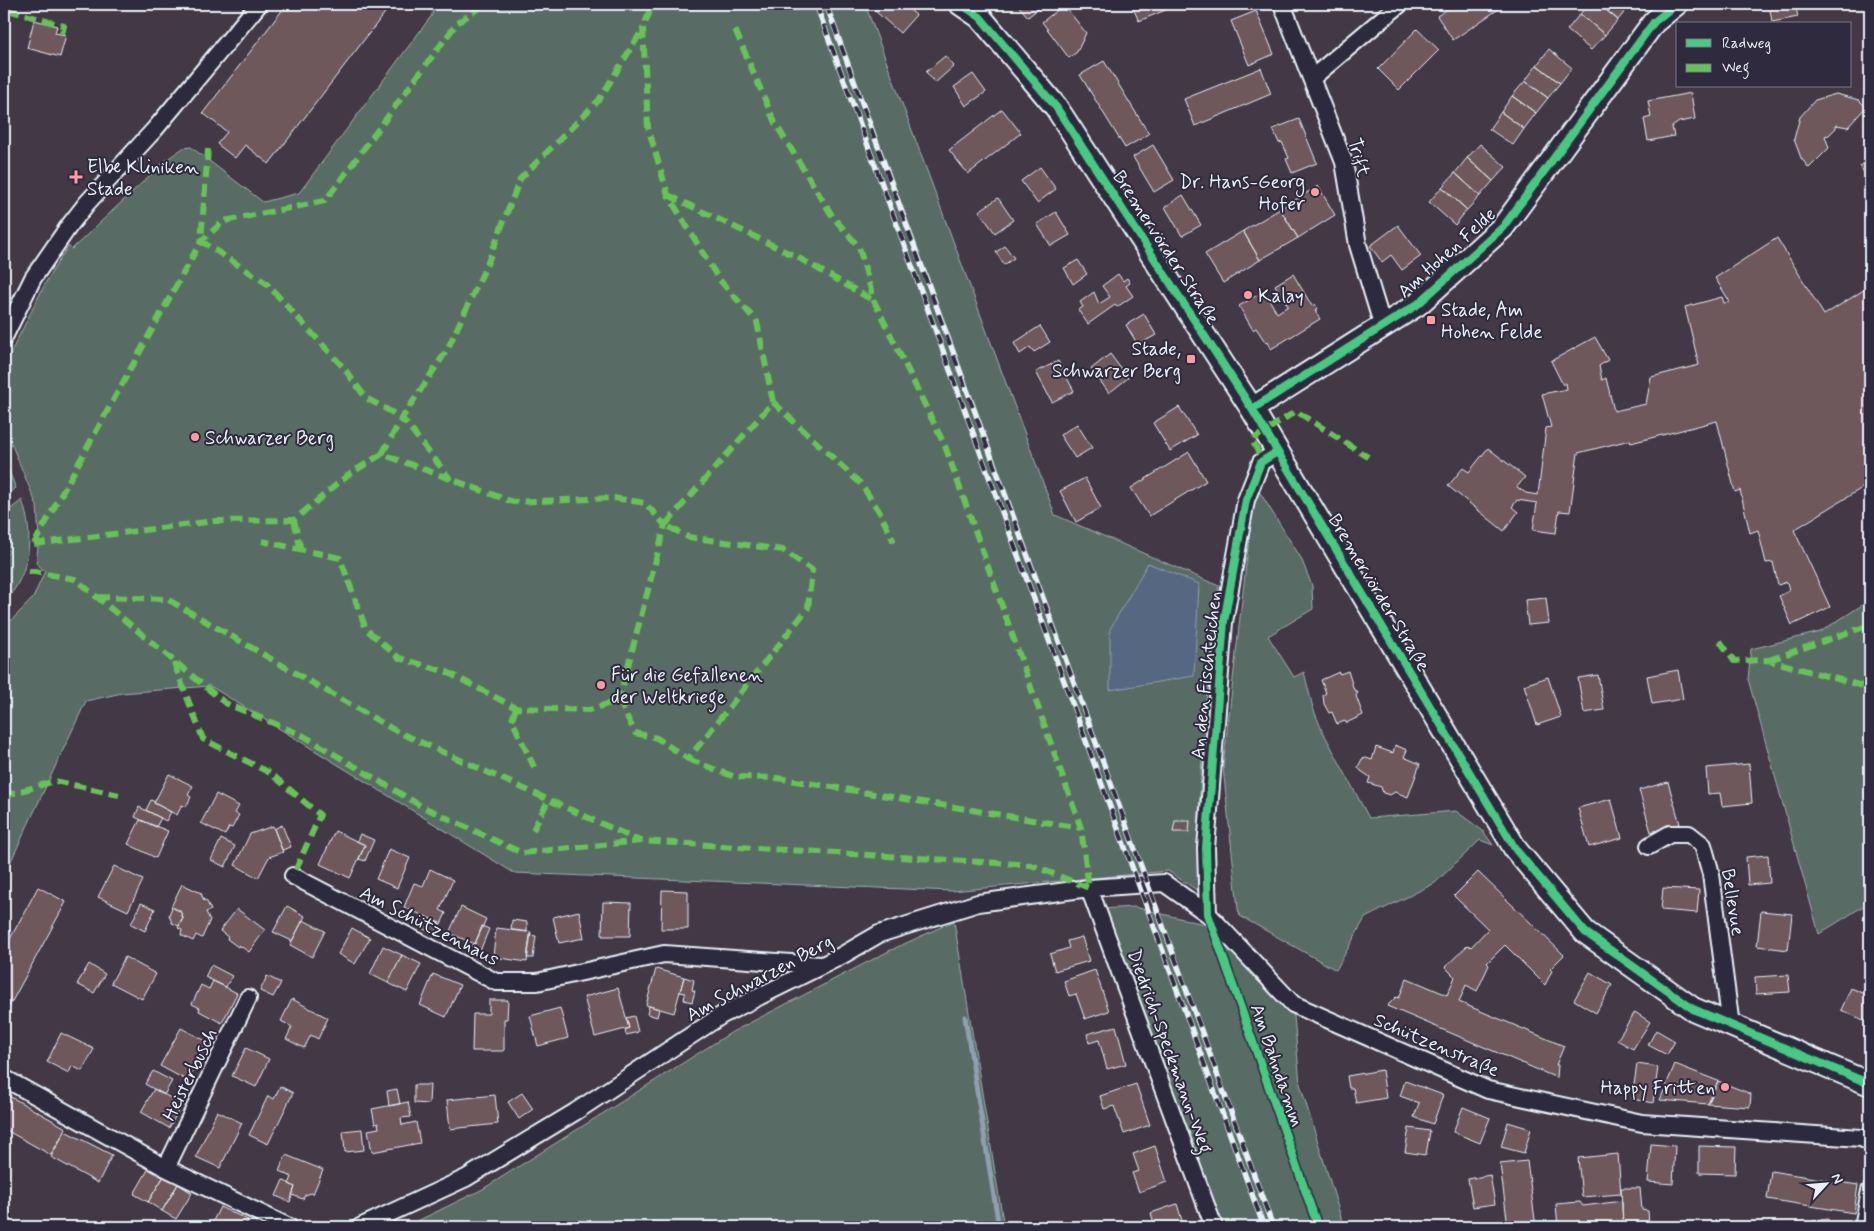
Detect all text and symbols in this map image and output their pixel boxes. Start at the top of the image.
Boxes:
legend [1676,22,1852,88]
text: Radweg [1722,34,1771,54]
text: Weg [1722,58,1749,79]
street label: Trift [1341,135,1376,180]
place label: Elbe Kliniken Stade [87,155,199,202]
street label: Bremervörder Straße [1106,166,1225,330]
marker: Elbe Kliniken Stade [69,170,83,184]
place label: Dr. Hans-Georg Hofer [1179,170,1305,217]
marker: Dr. Hans-Georg Hofer [1309,186,1321,198]
street label: Am Hohen Felde [1392,202,1502,304]
place label: Kalay [1258,284,1304,309]
marker: Kalay [1242,289,1254,301]
place label: Stade, Am Hohen Felde [1441,298,1543,345]
marker: Stade, Am Hohen Felde [1425,314,1437,326]
place label: Stade, Schwarzer Berg [1052,337,1181,385]
marker: Stade, Schwarzer Berg [1185,353,1197,365]
place label: Schwarzer Berg [205,426,334,452]
marker: Schwarzer Berg [189,431,201,443]
street label: Bremervörder Straße [1322,510,1436,676]
street label: An den Fischteichen [1185,590,1228,760]
place label: Für die Gefallenen der Weltkriege [611,663,763,713]
marker: Für die Gefallenen der Weltkriege [595,679,607,691]
street label: Bellevue [1715,867,1750,938]
street label: Am Schützenhaus [355,880,503,972]
street label: Am Schwarzen Berg [682,929,838,1028]
street label: Diedrich-Speckmann-Weg [1118,946,1218,1158]
street label: Am Bahndamm [1244,1001,1309,1130]
street label: Schützenstraße [1370,1008,1503,1083]
street label: Heisterbusch [157,1024,224,1125]
place label: Happy Fritten [1601,1076,1715,1102]
marker: Happy Fritten [1719,1081,1731,1093]
north arrow [1802,1158,1852,1208]
text: N [1827,1171,1847,1187]

